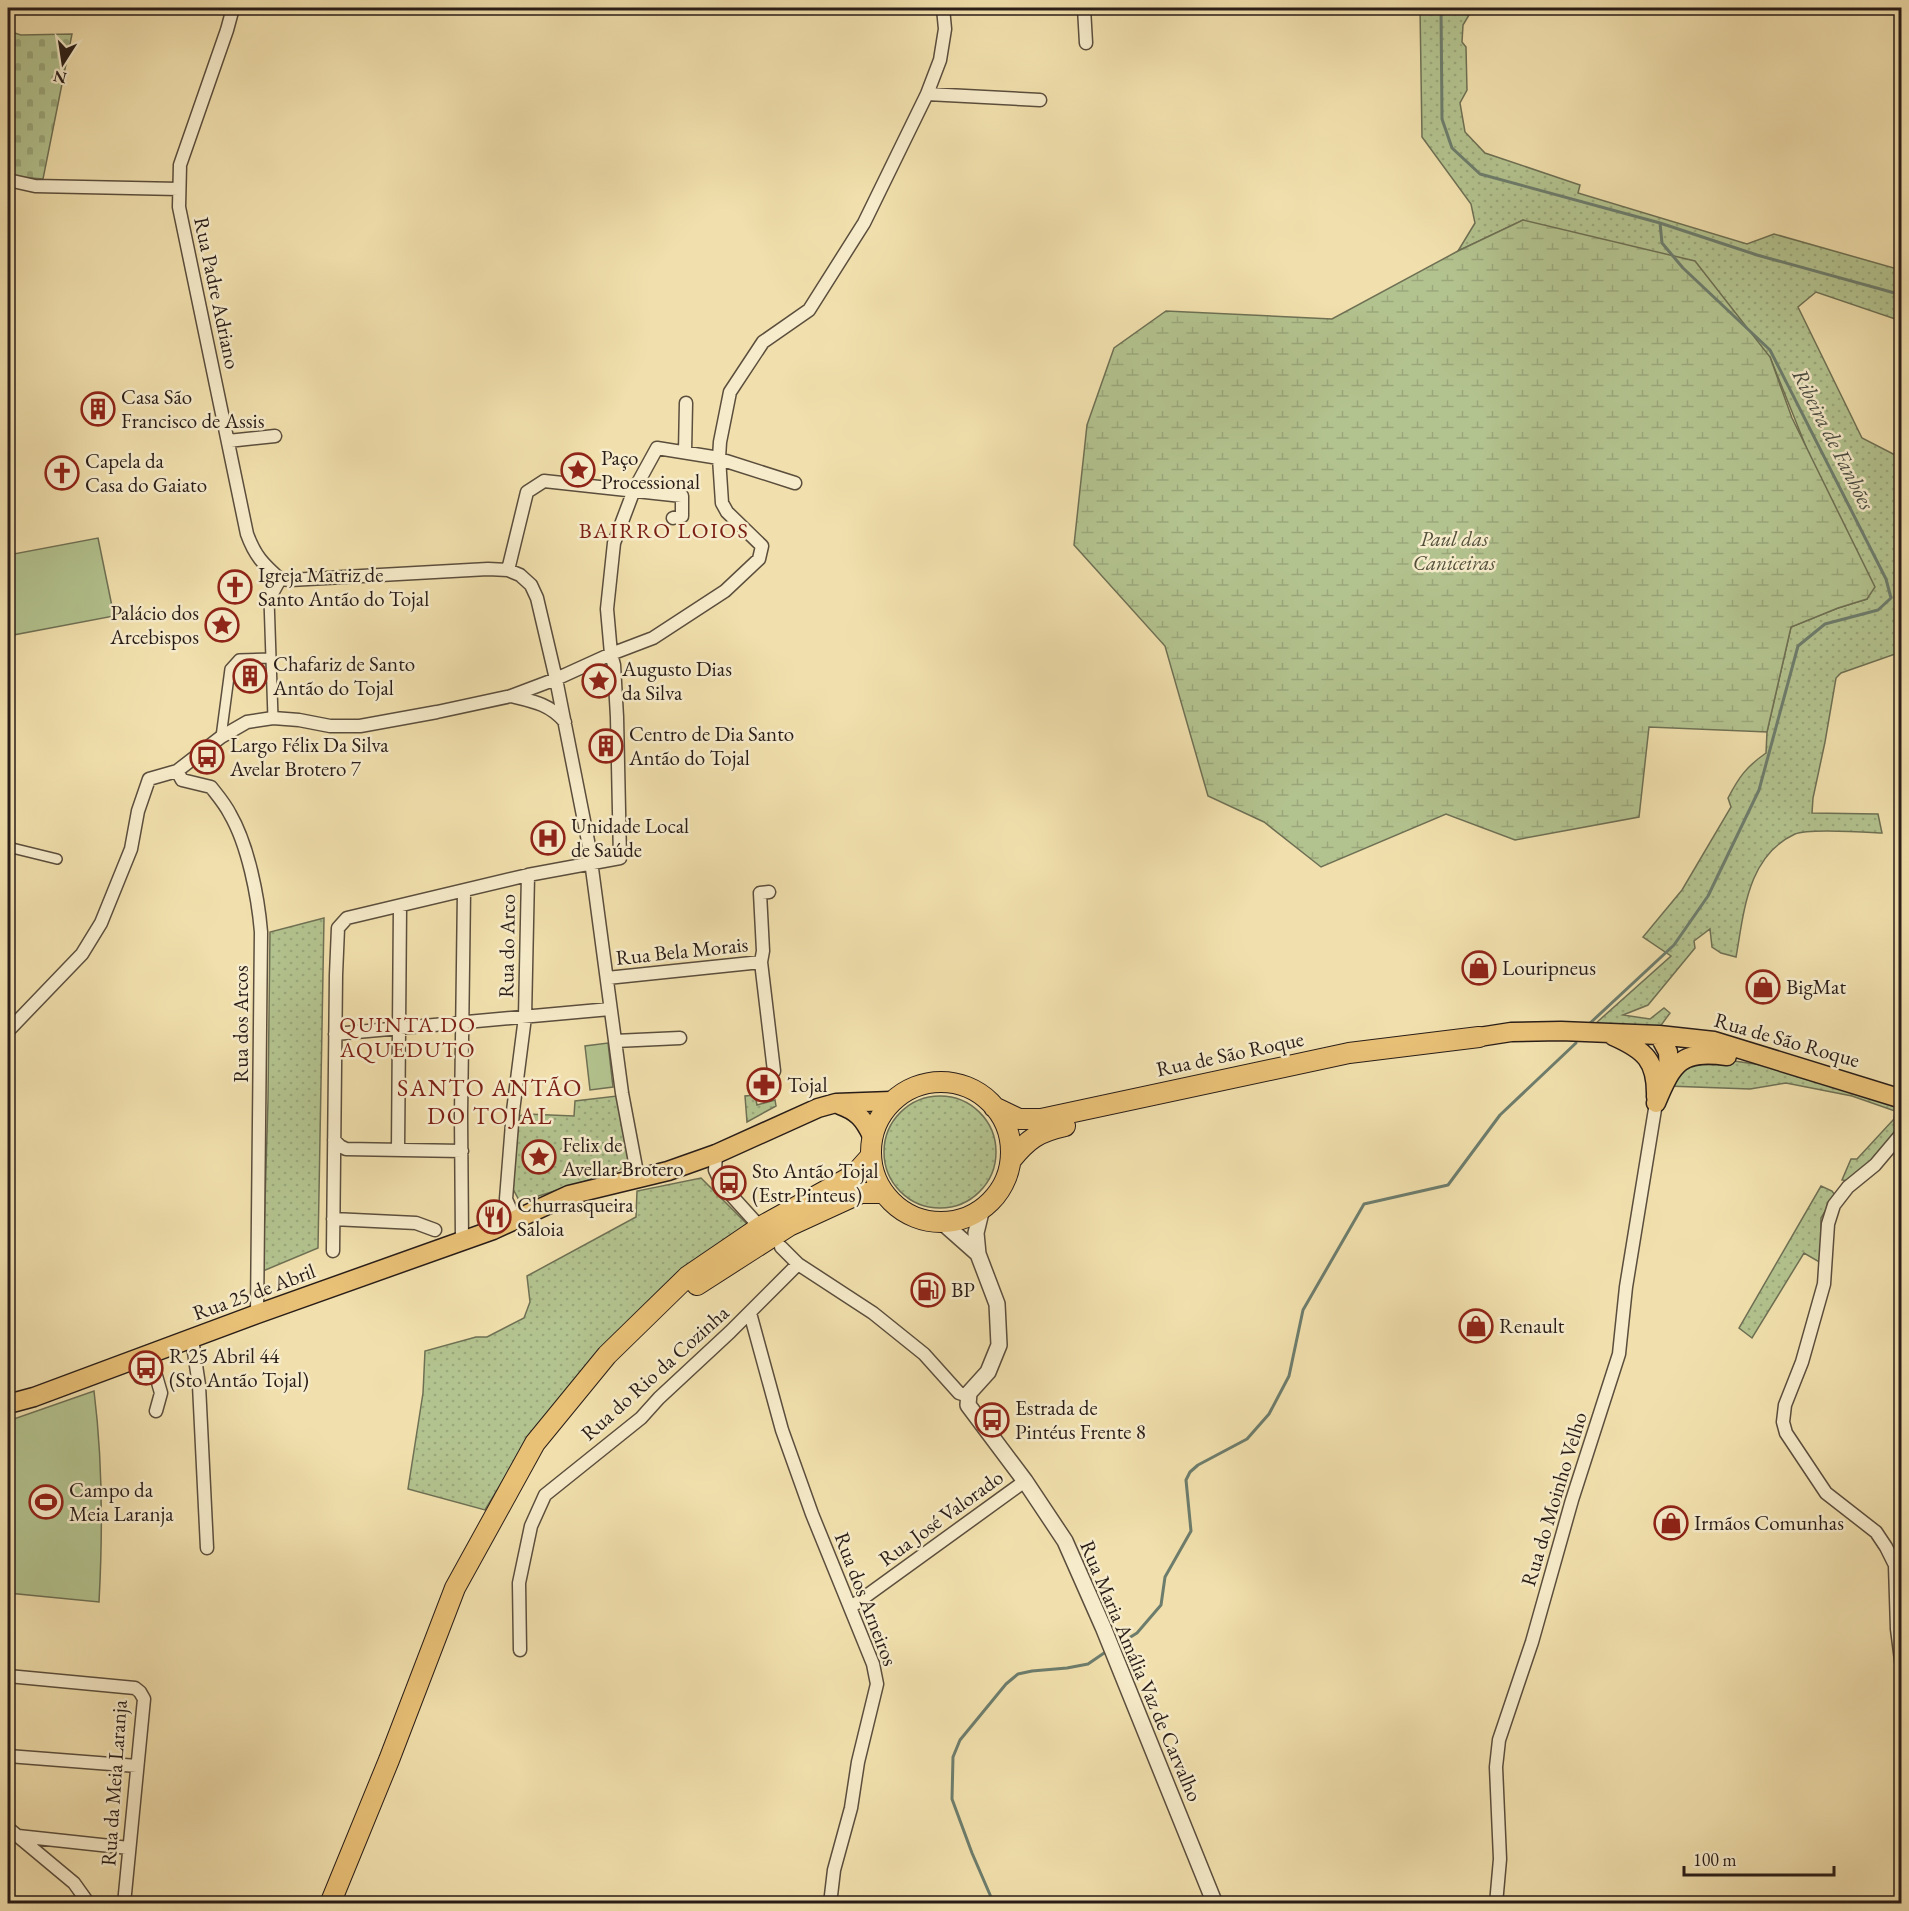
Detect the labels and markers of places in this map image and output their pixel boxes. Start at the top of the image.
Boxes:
place label: Casa São Francisco de Assis [121,383,265,434]
building icon: Casa São Francisco de Assis [80,391,116,427]
place label: Paço Processional [601,444,700,495]
place label: Capela da Casa do Gaiato [85,447,207,498]
place icon: Paço Processional [560,452,596,488]
church icon: Capela da Casa do Gaiato [44,455,80,491]
place label: Igreja Matriz de Santo Antão do Tojal [258,561,429,612]
church icon: Igreja Matriz de Santo Antão do Tojal [217,569,253,605]
place label: Palácio dos Arcebispos [109,599,199,650]
place icon: Palácio dos Arcebispos [204,607,240,643]
place label: Chafariz de Santo Antão do Tojal [272,650,415,701]
place label: Augusto Dias da Silva [621,655,732,706]
building icon: Chafariz de Santo Antão do Tojal [232,658,268,694]
place icon: Augusto Dias da Silva [581,663,617,699]
place label: Centro de Dia Santo Antão do Tojal [628,720,794,771]
building icon: Centro de Dia Santo Antão do Tojal [588,728,624,764]
place label: Largo Félix Da Silva Avelar Brotero 7 [229,731,389,782]
bus stop icon: Largo Félix Da Silva Avelar Brotero 7 [189,739,225,775]
place label: Unidade Local de Saúde [571,812,689,863]
hospital icon: Unidade Local de Saúde [530,820,566,856]
shop icon: Louripneus [1461,950,1497,986]
place label: Louripneus [1502,954,1596,981]
shop icon: BigMat [1745,969,1781,1005]
place label: BigMat [1786,973,1846,1000]
pharmacy icon: Tojal [746,1067,782,1103]
place label: Tojal [787,1071,827,1098]
place label: Felix de Avellar Brotero [561,1131,684,1182]
place icon: Felix de Avellar Brotero [521,1139,557,1175]
place label: Sto Antão Tojal (Estr Pinteus) [752,1157,879,1208]
bus stop icon: Sto Antão Tojal (Estr Pinteus) [711,1165,747,1201]
place label: Churrasqueira Saloia [517,1191,634,1242]
restaurant icon: Churrasqueira Saloia [476,1199,512,1235]
fuel station icon: BP [910,1272,946,1308]
place label: BP [951,1276,975,1303]
shop icon: Renault [1458,1308,1494,1344]
place label: Renault [1499,1312,1565,1339]
place label: R 25 Abril 44 (Sto Antão Tojal) [169,1342,309,1393]
bus stop icon: R 25 Abril 44 (Sto Antão Tojal) [128,1350,164,1386]
place label: Estrada de Pintéus Frente 8 [1015,1394,1146,1445]
bus stop icon: Estrada de Pintéus Frente 8 [974,1402,1010,1438]
place label: Campo da Meia Laranja [69,1476,174,1527]
sports icon: Campo da Meia Laranja [28,1484,64,1520]
shop icon: Irmãos Comunhas [1653,1505,1689,1541]
place label: Irmãos Comunhas [1694,1509,1844,1536]

